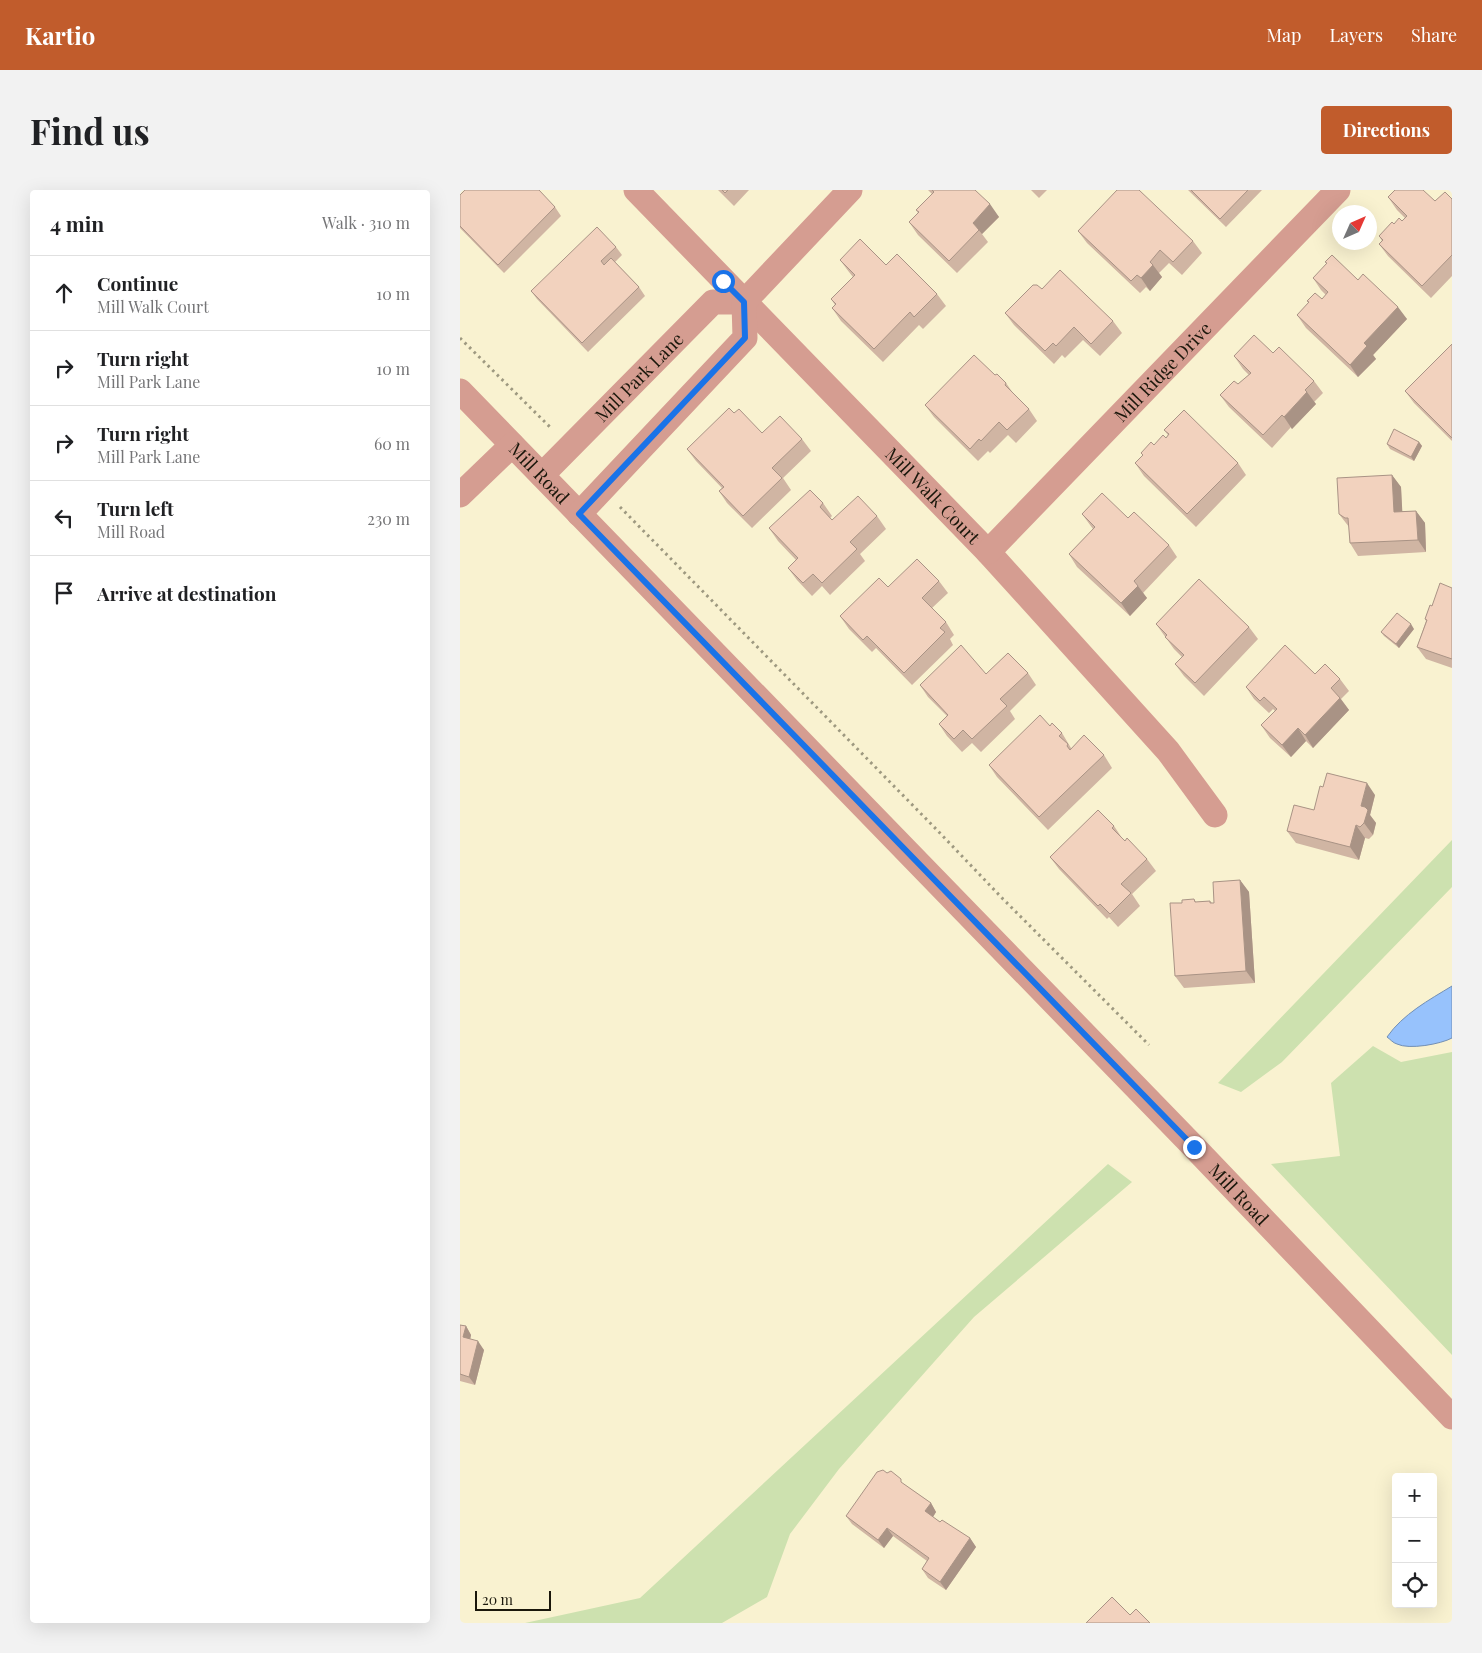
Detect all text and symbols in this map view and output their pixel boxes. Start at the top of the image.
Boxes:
text: Kartio [25,19,95,51]
text: Map [1266,23,1301,47]
text: Layers [1329,23,1383,47]
text: Share [1411,23,1457,47]
button: Directions [1321,106,1452,154]
text: Find us [30,107,150,154]
north arrow [1332,205,1377,250]
text: 4 min [50,209,104,237]
text: Walk · 310 m [322,212,410,233]
text: Continue [97,270,178,296]
route start [712,270,735,293]
icon: ahead [50,279,78,307]
text: 10 m [376,283,410,304]
text: Mill Walk Court [97,296,209,317]
street label: Mill Ridge Drive [1109,316,1216,427]
street label: Mill Park Lane [590,327,688,427]
text: Turn right [97,345,189,371]
icon: right [50,354,78,382]
text: 10 m [376,358,410,379]
text: Mill Park Lane [97,371,200,392]
text: Turn right [97,420,189,446]
icon: right [50,429,78,457]
text: 60 m [374,433,410,454]
street label: Mill Road [504,437,575,509]
street label: Mill Walk Court [880,442,986,549]
text: Mill Park Lane [97,446,200,467]
text: Turn left [97,495,174,521]
icon: left [50,504,78,532]
text: 230 m [367,508,410,529]
text: Mill Road [97,521,165,542]
icon: arrive [50,579,78,607]
text: Arrive at destination [97,580,277,606]
route end [1183,1136,1206,1159]
street label: Mill Road [1204,1158,1275,1231]
map controls [1392,1473,1437,1608]
button: + [1392,1473,1437,1518]
button: − [1392,1518,1437,1563]
button: locate [1392,1563,1437,1608]
scale bar [475,1588,551,1611]
text: 20 m [482,1590,513,1609]

